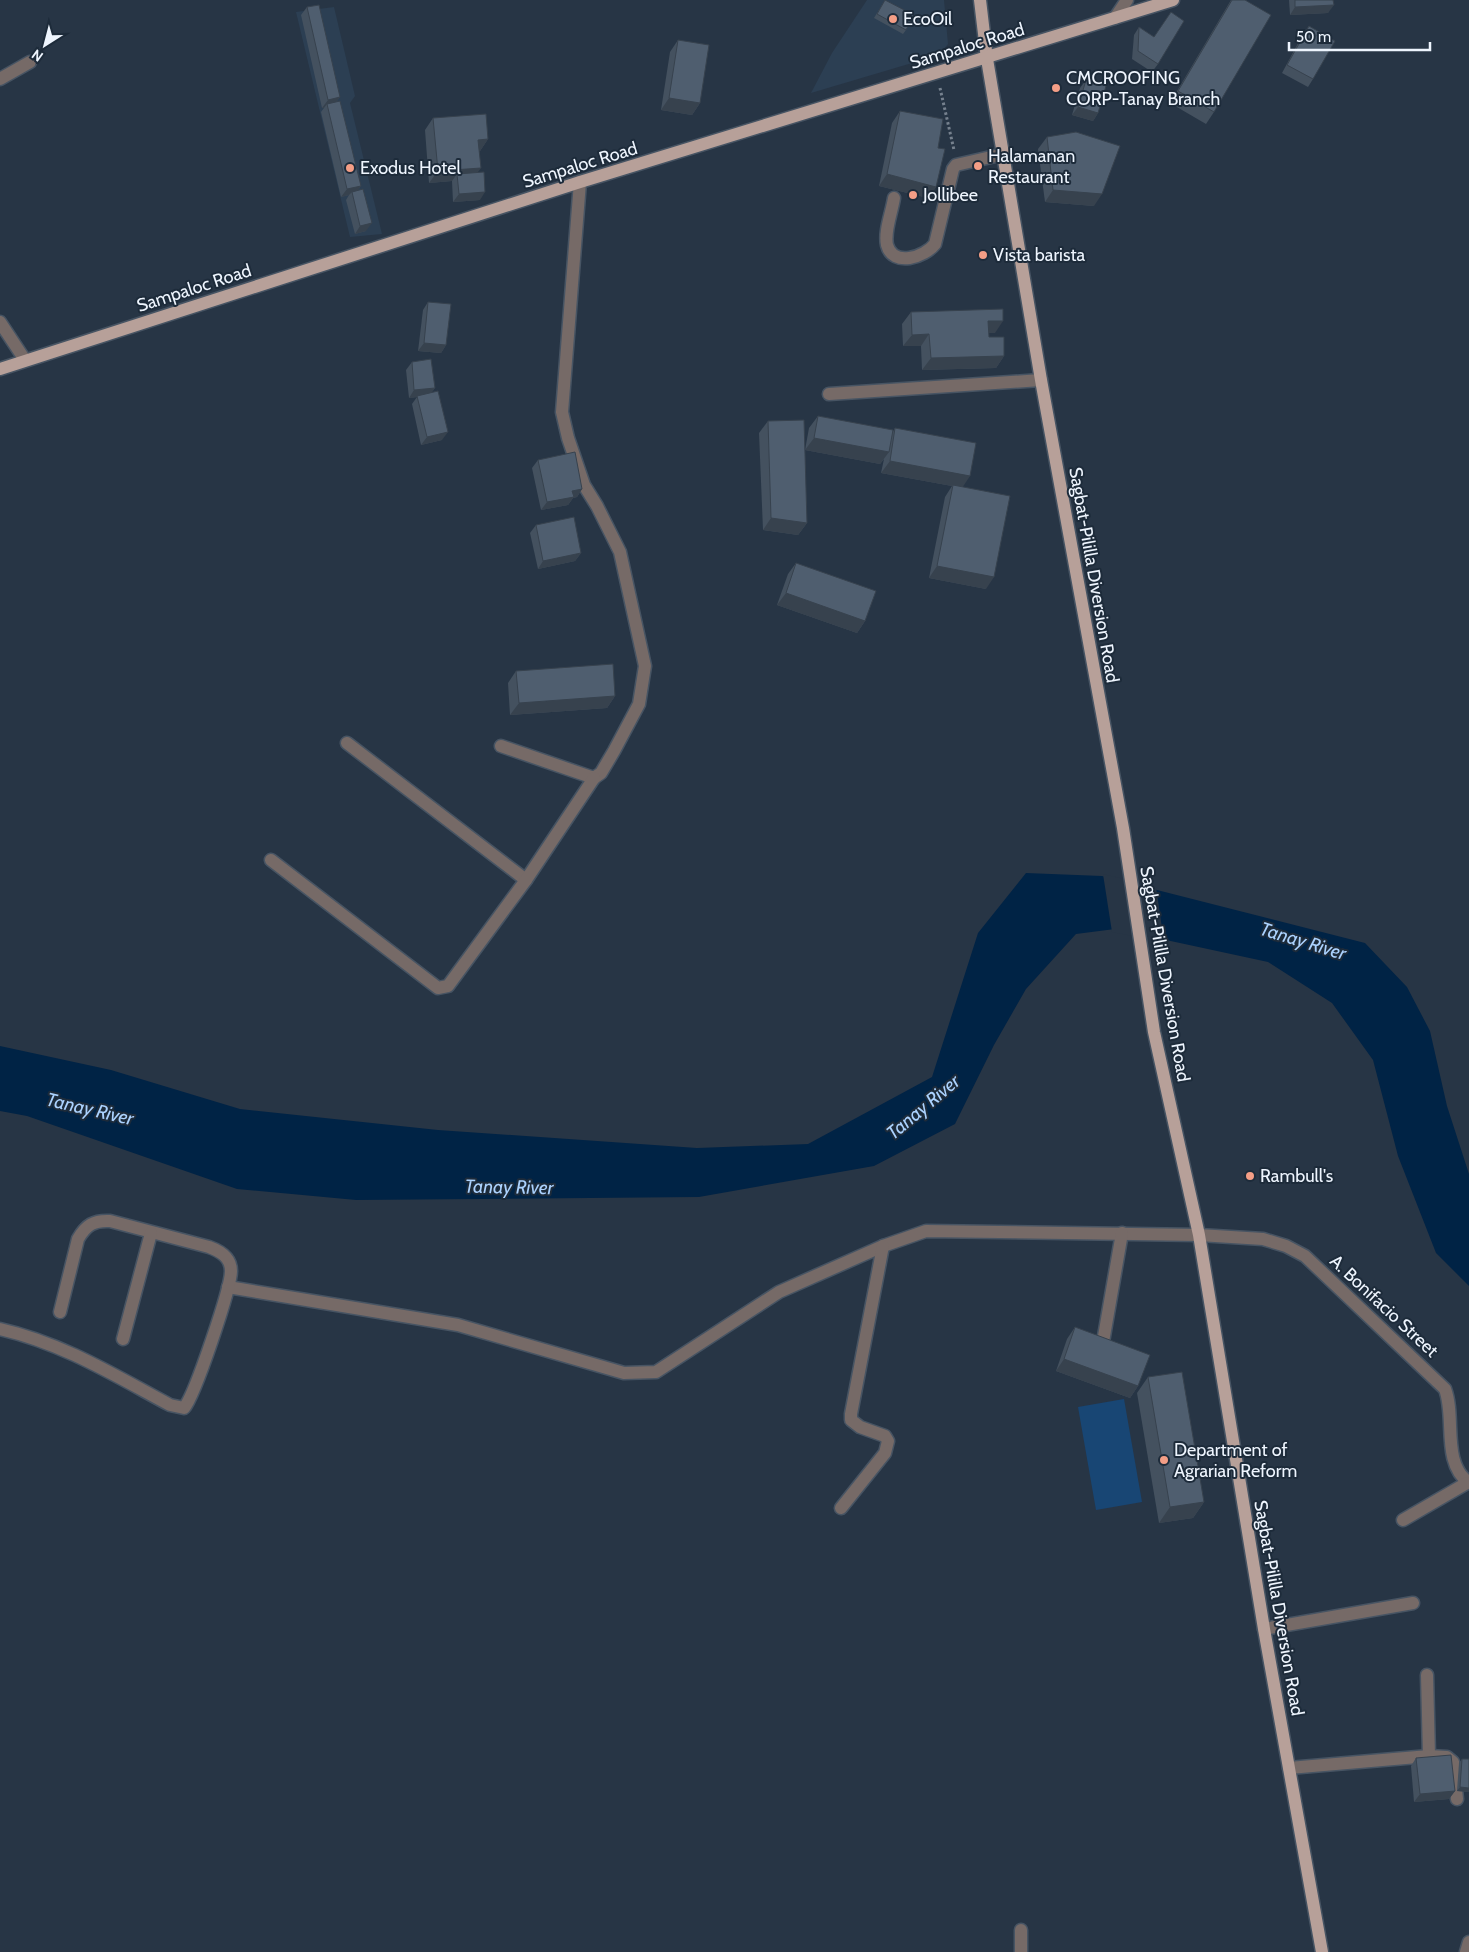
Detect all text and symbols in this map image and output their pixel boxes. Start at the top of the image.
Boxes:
place label: EcoOil [903,8,953,30]
marker: EcoOil [887,13,899,25]
street label: Sampaloc Road [907,18,1027,74]
north arrow [20,20,70,70]
scale bar [1289,20,1430,52]
text: 50 m [1296,28,1331,46]
text: N [28,45,47,66]
place label: CMCROOFING CORP-Tanay Branch [1066,67,1220,110]
marker: CMCROOFING CORP-Tanay Branch [1050,82,1062,94]
street label: Sampaloc Road [520,137,640,193]
place label: Halamanan Restaurant [988,145,1075,188]
place label: Exodus Hotel [360,157,461,179]
marker: Halamanan Restaurant [972,160,984,172]
marker: Exodus Hotel [344,162,356,174]
place label: Jollibee [922,184,978,206]
marker: Jollibee [907,189,919,201]
place label: Vista barista [993,244,1085,266]
marker: Vista barista [977,249,989,261]
street label: Sampaloc Road [134,259,254,317]
street label: Sagbat-Pililla Diversion Road [1064,466,1124,684]
street label: Sagbat-Pililla Diversion Road [1135,865,1195,1083]
water label: Tanay River [1257,917,1350,965]
water label: Tanay River [882,1069,965,1144]
water label: Tanay River [44,1088,137,1130]
place label: Rambull's [1260,1165,1333,1187]
marker: Rambull's [1244,1170,1256,1182]
water label: Tanay River [464,1175,555,1199]
street label: A. Bonifacio Street [1325,1250,1443,1362]
place label: Department of Agrarian Reform [1174,1439,1297,1482]
marker: Department of Agrarian Reform [1158,1454,1170,1466]
street label: Sagbat-Pililla Diversion Road [1249,1499,1309,1717]

